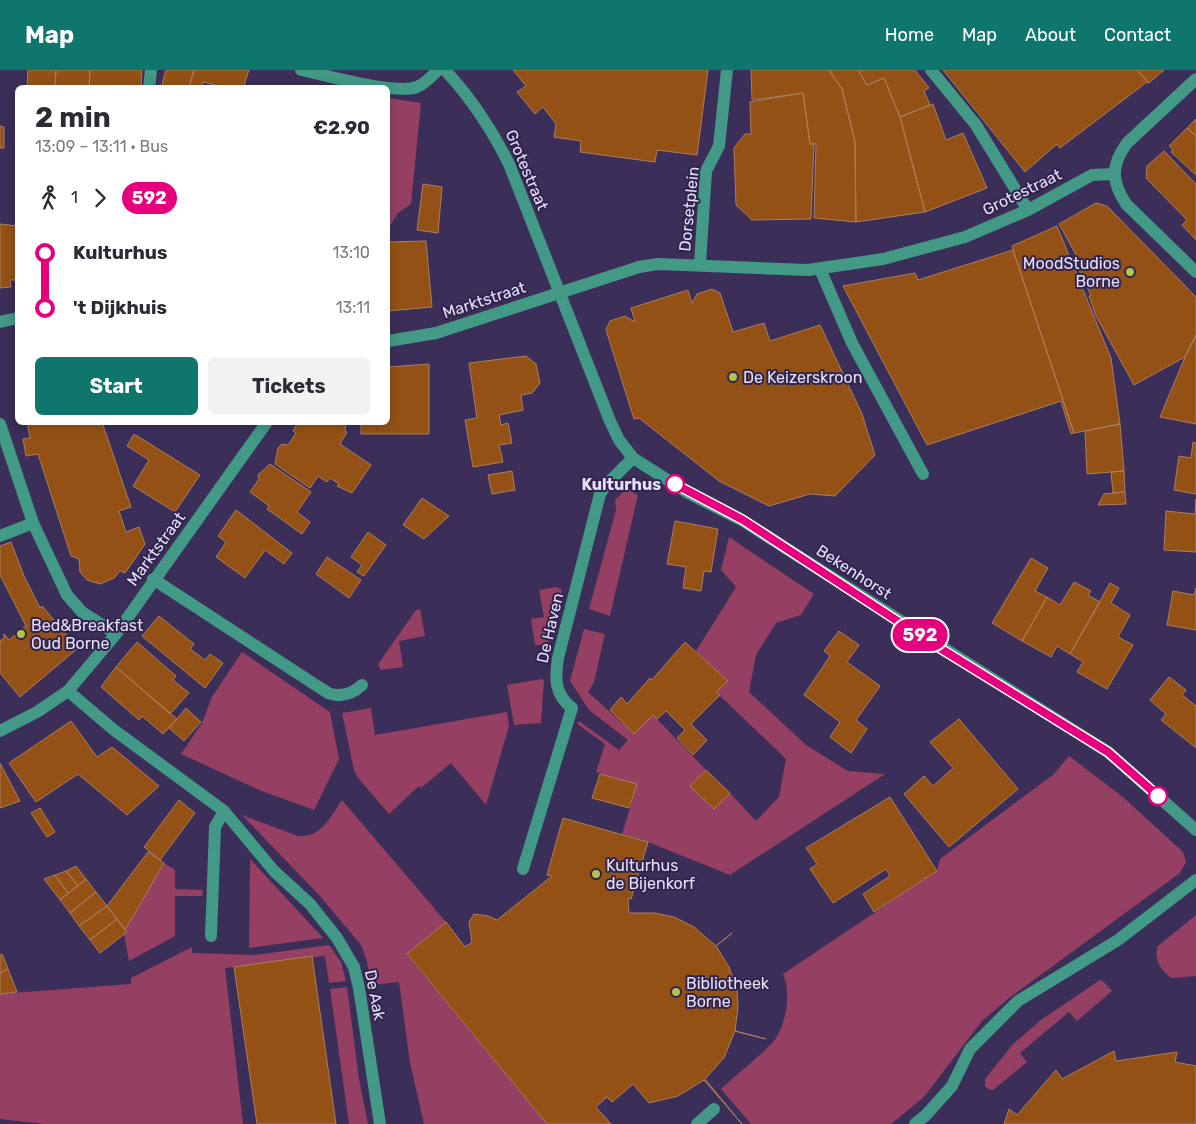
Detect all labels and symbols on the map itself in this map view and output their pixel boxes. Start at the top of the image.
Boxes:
street label: Grotestraat [502,127,552,213]
street label: Dorsetplein [675,165,703,253]
street label: Grotestraat [979,165,1065,219]
place label: MoodStudios Borne [1023,254,1120,291]
marker: MoodStudios Borne [1124,266,1136,278]
street label: Marktstraat [440,278,528,322]
place label: De Keizerskroon [743,368,862,387]
marker: De Keizerskroon [727,371,739,383]
marker: Kulturhus [665,474,685,494]
place label: Kulturhus [581,475,661,494]
street label: Marktstraat [123,508,189,590]
street label: Bekenhorst [813,541,895,603]
street label: De Haven [533,591,567,665]
place label: Bed&Breakfast Oud Borne [31,616,143,653]
line badge: 592 [891,619,949,651]
marker: Bed&Breakfast Oud Borne [15,628,27,640]
unlabelled marker [1148,786,1168,806]
place label: Kulturhus de Bijenkorf [606,856,696,893]
marker: Kulturhus de Bijenkorf [590,868,602,880]
street label: De Aak [361,968,389,1023]
place label: Bibliotheek Borne [686,974,770,1011]
marker: Bibliotheek Borne [670,986,682,998]

